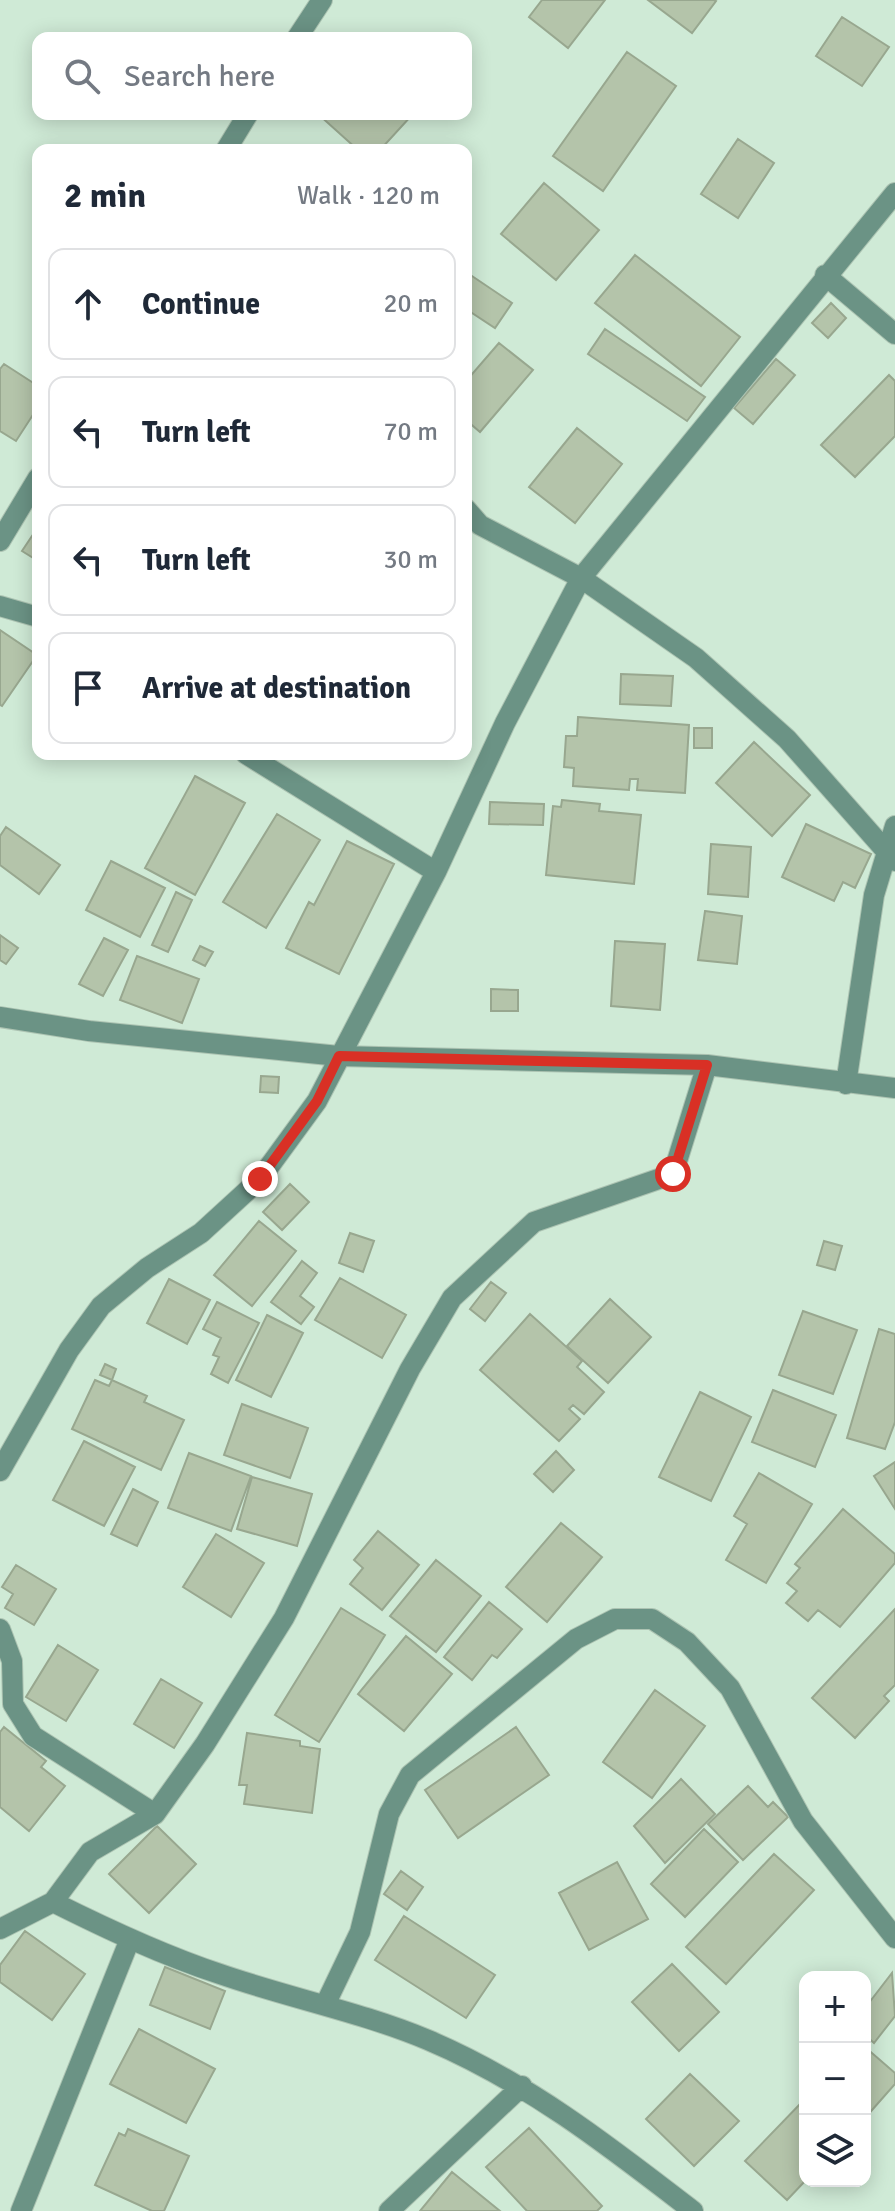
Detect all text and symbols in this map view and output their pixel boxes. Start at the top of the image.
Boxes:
search box [32,32,472,120]
icon: search [60,54,104,98]
text: Search here [124,58,275,95]
text: 2 min [64,175,146,217]
text: Walk · 120 m [297,180,440,212]
icon: ahead [66,282,110,326]
text: Continue [142,286,260,323]
text: 20 m [383,288,438,320]
icon: left [66,410,110,454]
text: Turn left [142,414,251,451]
text: 70 m [383,416,438,448]
icon: left [66,538,110,582]
text: Turn left [142,542,251,579]
text: 30 m [383,544,438,576]
icon: arrive [66,666,110,710]
text: Arrive at destination [142,670,411,707]
route start [655,1156,691,1192]
route end [242,1161,278,1197]
map controls [799,1971,871,2187]
button: + [799,1971,871,2043]
button: − [799,2043,871,2115]
button: layers [799,2115,871,2187]

